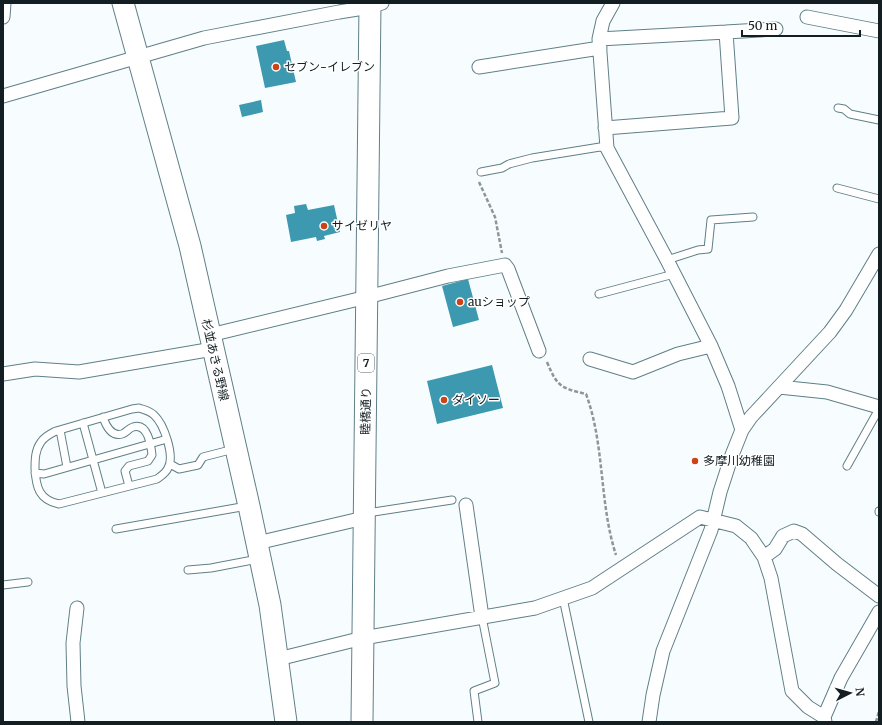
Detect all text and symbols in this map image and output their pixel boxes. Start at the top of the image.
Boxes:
scale bar [742,12,860,38]
text: 50 m [748,18,777,33]
place label: セブン-イレブン [284,59,375,74]
marker: セブン-イレブン [271,62,281,72]
place label: サイゼリヤ [332,218,392,233]
marker: サイゼリヤ [319,221,329,231]
place label: auショップ [468,294,530,309]
marker: auショップ [455,297,465,307]
street label: 杉並あきる野線 [199,317,232,402]
road number: 7 [358,354,374,372]
street label: 睦橋通り [358,387,373,435]
place label: ダイソー [452,392,500,407]
marker: ダイソー [439,395,449,405]
place label: 多摩川幼稚園 [703,453,775,468]
marker: 多摩川幼稚園 [690,456,700,466]
north arrow [830,673,870,713]
text: N [853,687,867,697]

